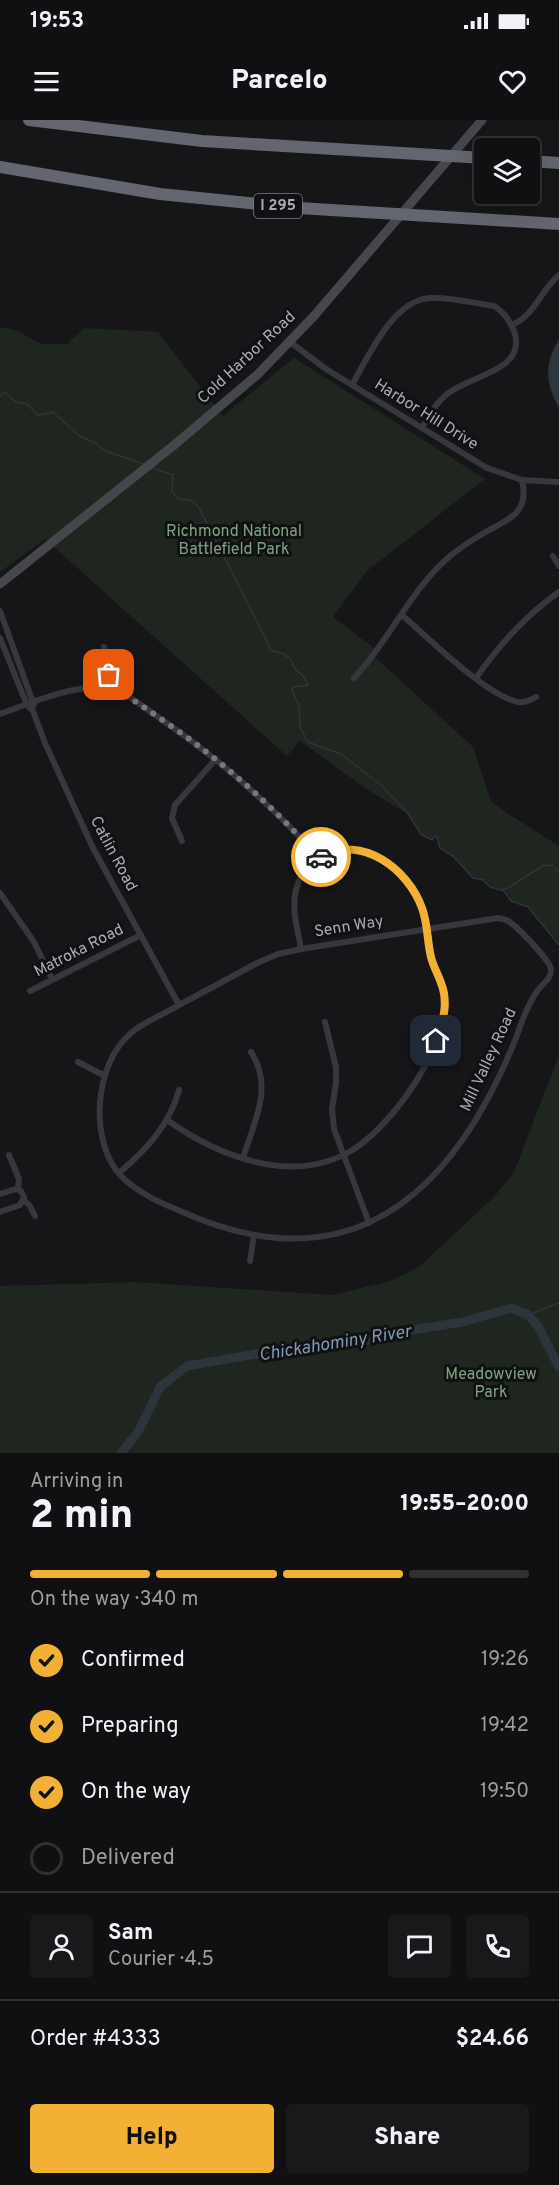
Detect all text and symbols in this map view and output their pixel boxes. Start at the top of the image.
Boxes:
text: 19:53 [30,8,84,35]
text: Parcelo [231,64,328,98]
icon: menu [30,65,63,98]
icon: heart [496,65,529,98]
map controls [474,138,540,204]
button: layers [474,138,540,204]
road number: I 295 [254,194,302,218]
street label: Cold Harbor Road [194,307,300,409]
street label: Harbor Hill Drive [370,375,482,455]
park label: Richmond National Battlefield Park [166,522,302,560]
pin [83,649,134,700]
icon: bag [92,658,125,691]
street label: Catlin Road [85,813,141,895]
courier [291,827,351,887]
icon: car [305,841,338,874]
street label: Senn Way [313,912,385,942]
street label: Matroka Road [31,920,127,982]
street label: Mill Valley Road [456,1005,522,1115]
pin [410,1015,461,1066]
icon: home [419,1024,452,1057]
water label: Chickahominy River [257,1320,415,1367]
park label: Meadowview Park [445,1365,537,1403]
text: Arriving in [30,1469,123,1495]
text: 19:55–20:00 [400,1491,529,1518]
text: 2 min [30,1493,133,1542]
text: On the way · 340 m [30,1587,198,1613]
icon: check [30,1644,63,1677]
text: Confirmed [81,1647,185,1674]
text: 19:26 [481,1647,529,1673]
icon: check [30,1710,63,1743]
text: Preparing [81,1713,179,1740]
text: 19:42 [480,1713,529,1739]
icon: check [30,1776,63,1809]
text: On the way [81,1779,191,1806]
text: 19:50 [480,1779,529,1805]
text: Delivered [81,1845,175,1872]
button: person [30,1915,93,1978]
button: chat [388,1915,451,1978]
button: phone [466,1915,529,1978]
text: Sam [108,1920,153,1947]
text: Courier · 4.5 [108,1947,214,1973]
text: Order #4333 [30,2026,161,2053]
text: $24.66 [456,2026,529,2053]
button: Help [30,2104,274,2173]
button: Share [286,2104,529,2173]

